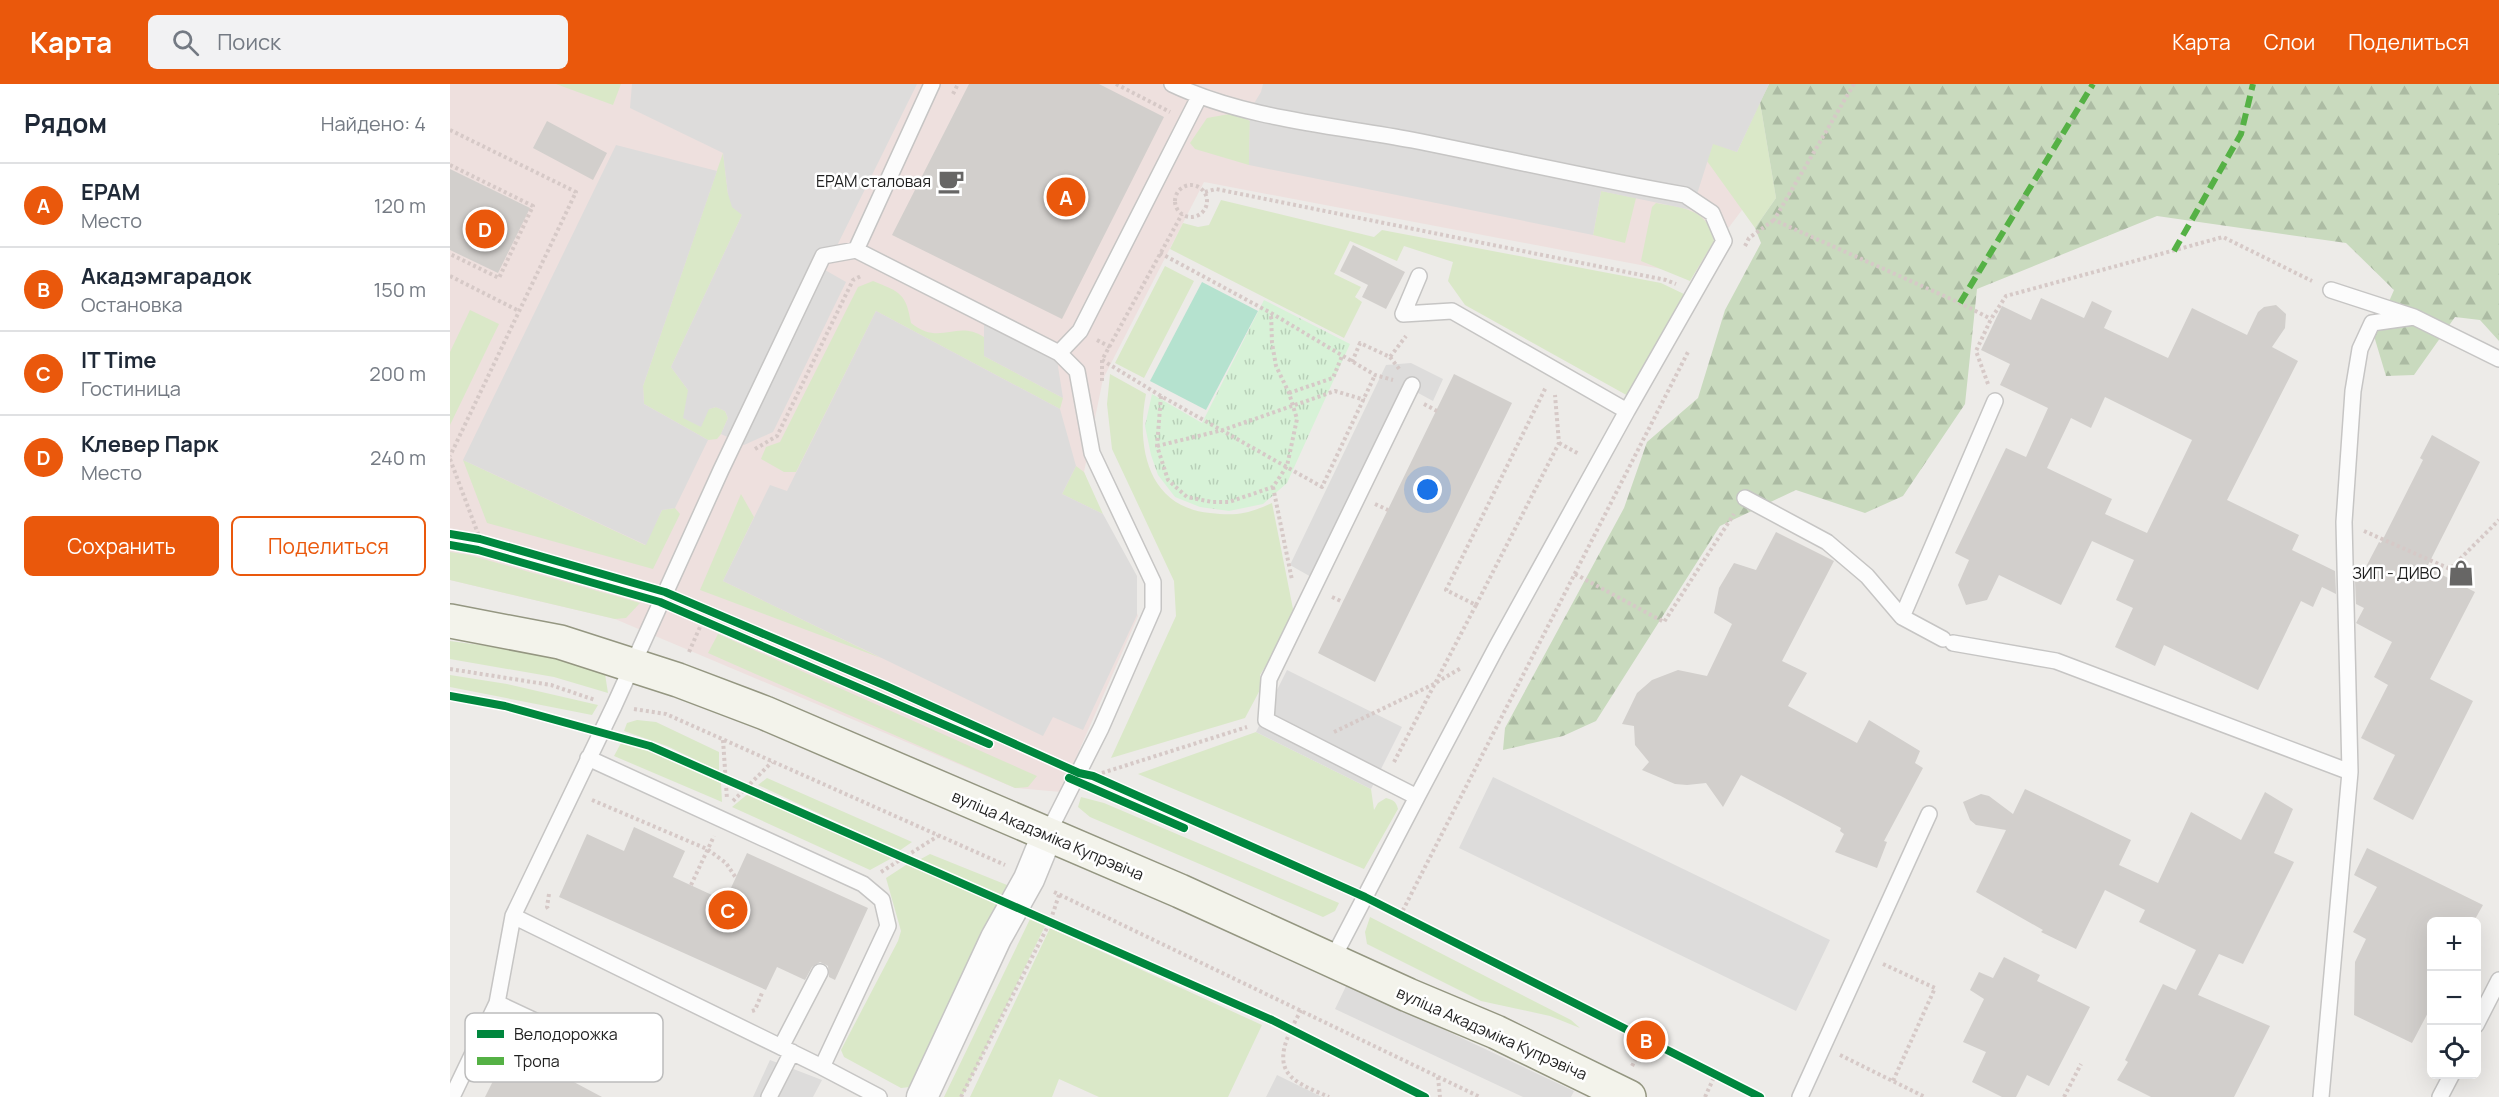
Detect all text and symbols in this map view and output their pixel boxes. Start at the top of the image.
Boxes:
search box [148,15,568,69]
text: Карта [30,23,112,61]
icon: search [169,26,202,59]
text: Поиск [217,27,281,57]
text: Карта [2172,28,2231,56]
text: Слои [2264,28,2315,56]
text: Поделиться [2348,28,2469,56]
text: Рядом [24,105,107,141]
text: Найдено: 4 [321,110,426,137]
cafe icon: EPAM сталовая [936,166,966,196]
place label: EPAM сталовая [816,170,931,192]
pin: A [1046,174,1086,220]
text: EPAM [81,177,140,207]
text: A [37,192,50,219]
text: 120 m [374,192,426,219]
pin: D [465,206,504,252]
text: Место [81,207,142,234]
text: Акадэмгарадок [81,261,251,291]
text: B [37,276,50,303]
text: 150 m [373,276,426,303]
text: Остановка [81,291,183,318]
text: IT Time [81,345,157,375]
text: C [36,360,51,387]
text: 200 m [369,360,426,387]
text: Гостиница [81,375,181,402]
text: Клевер Парк [81,429,218,459]
text: D [36,444,51,471]
text: 240 m [370,444,426,471]
text: Место [81,459,142,486]
your location [1413,475,1442,504]
button: Сохранить [24,516,219,576]
button: Поделиться [231,516,426,576]
shop icon: ЗИП - ДИВО [2446,558,2476,588]
place label: ЗИП - ДИВО [2352,562,2441,584]
street label: вуліца Акадэміка Купрэвіча [949,785,1147,885]
pin: C [708,888,748,932]
map controls [2427,917,2481,1079]
button: + [2427,917,2481,971]
button: − [2427,971,2481,1025]
street label: вуліца Акадэміка Купрэвіча [1393,981,1591,1085]
legend [465,1013,663,1082]
pin: B [1626,1018,1666,1062]
text: Велодорожка [514,1023,618,1045]
button: locate [2427,1025,2481,1079]
text: Тропа [514,1050,560,1072]

